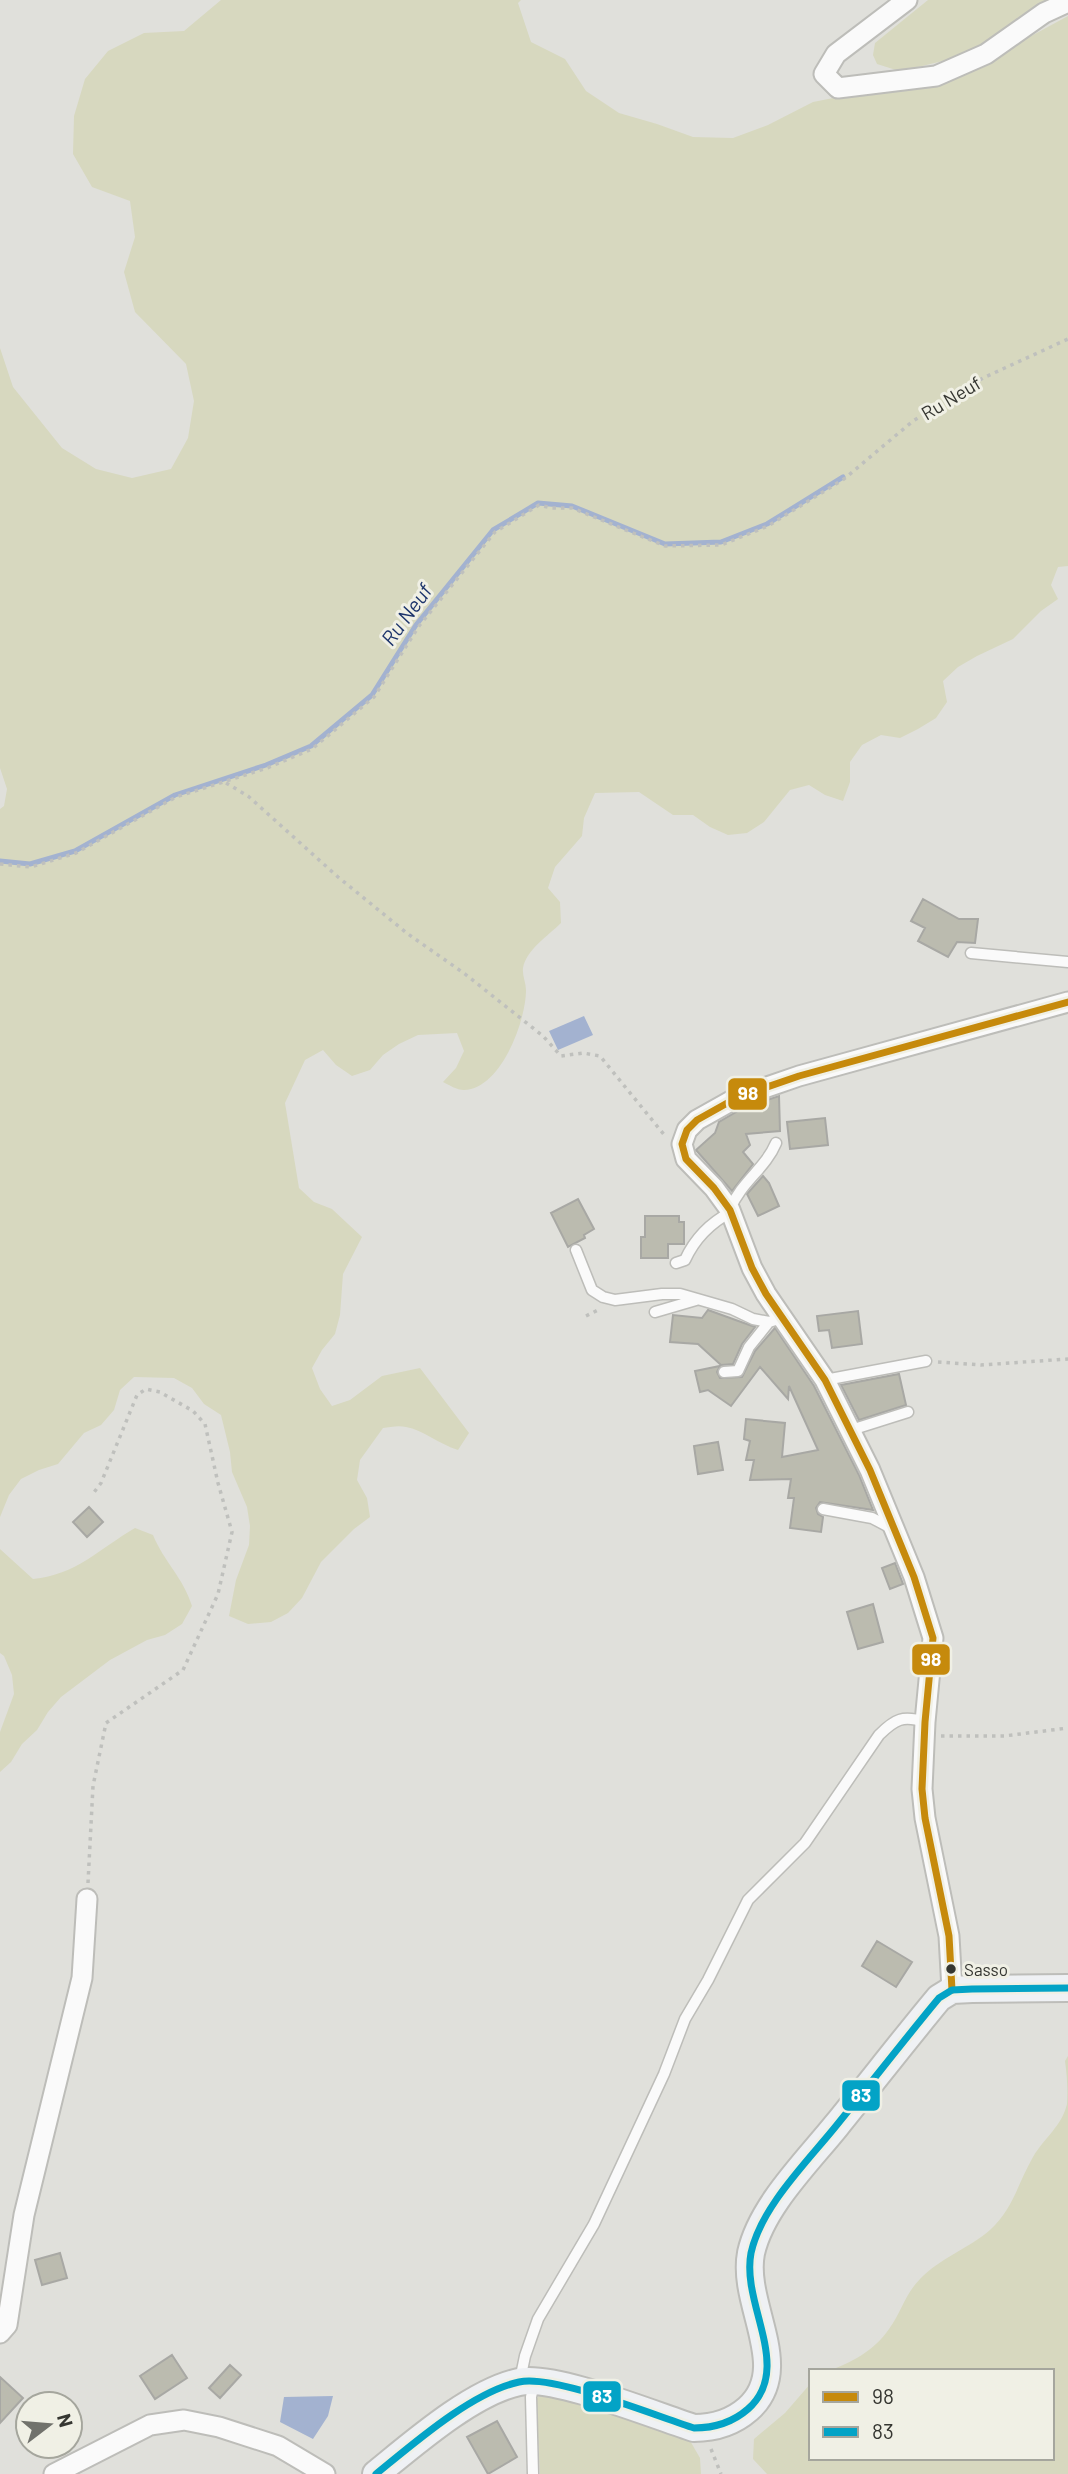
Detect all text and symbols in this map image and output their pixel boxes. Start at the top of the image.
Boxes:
street label: Ru Neuf [917,371,985,424]
water label: Ru Neuf [375,578,437,650]
line badge: 98 [727,1077,768,1111]
text: 98 [738,1081,758,1104]
line badge: 98 [911,1643,951,1676]
text: 98 [921,1647,941,1670]
place label: Sasso [964,1959,1008,1979]
marker: Sasso [944,1962,958,1976]
line badge: 83 [841,2079,881,2112]
text: 83 [851,2083,871,2106]
legend [809,2369,1054,2460]
line badge: 83 [582,2380,622,2413]
text: 98 [872,2383,894,2408]
text: 83 [592,2384,612,2407]
north arrow [14,2390,84,2460]
text: N [53,2411,79,2429]
text: 83 [872,2418,894,2443]

